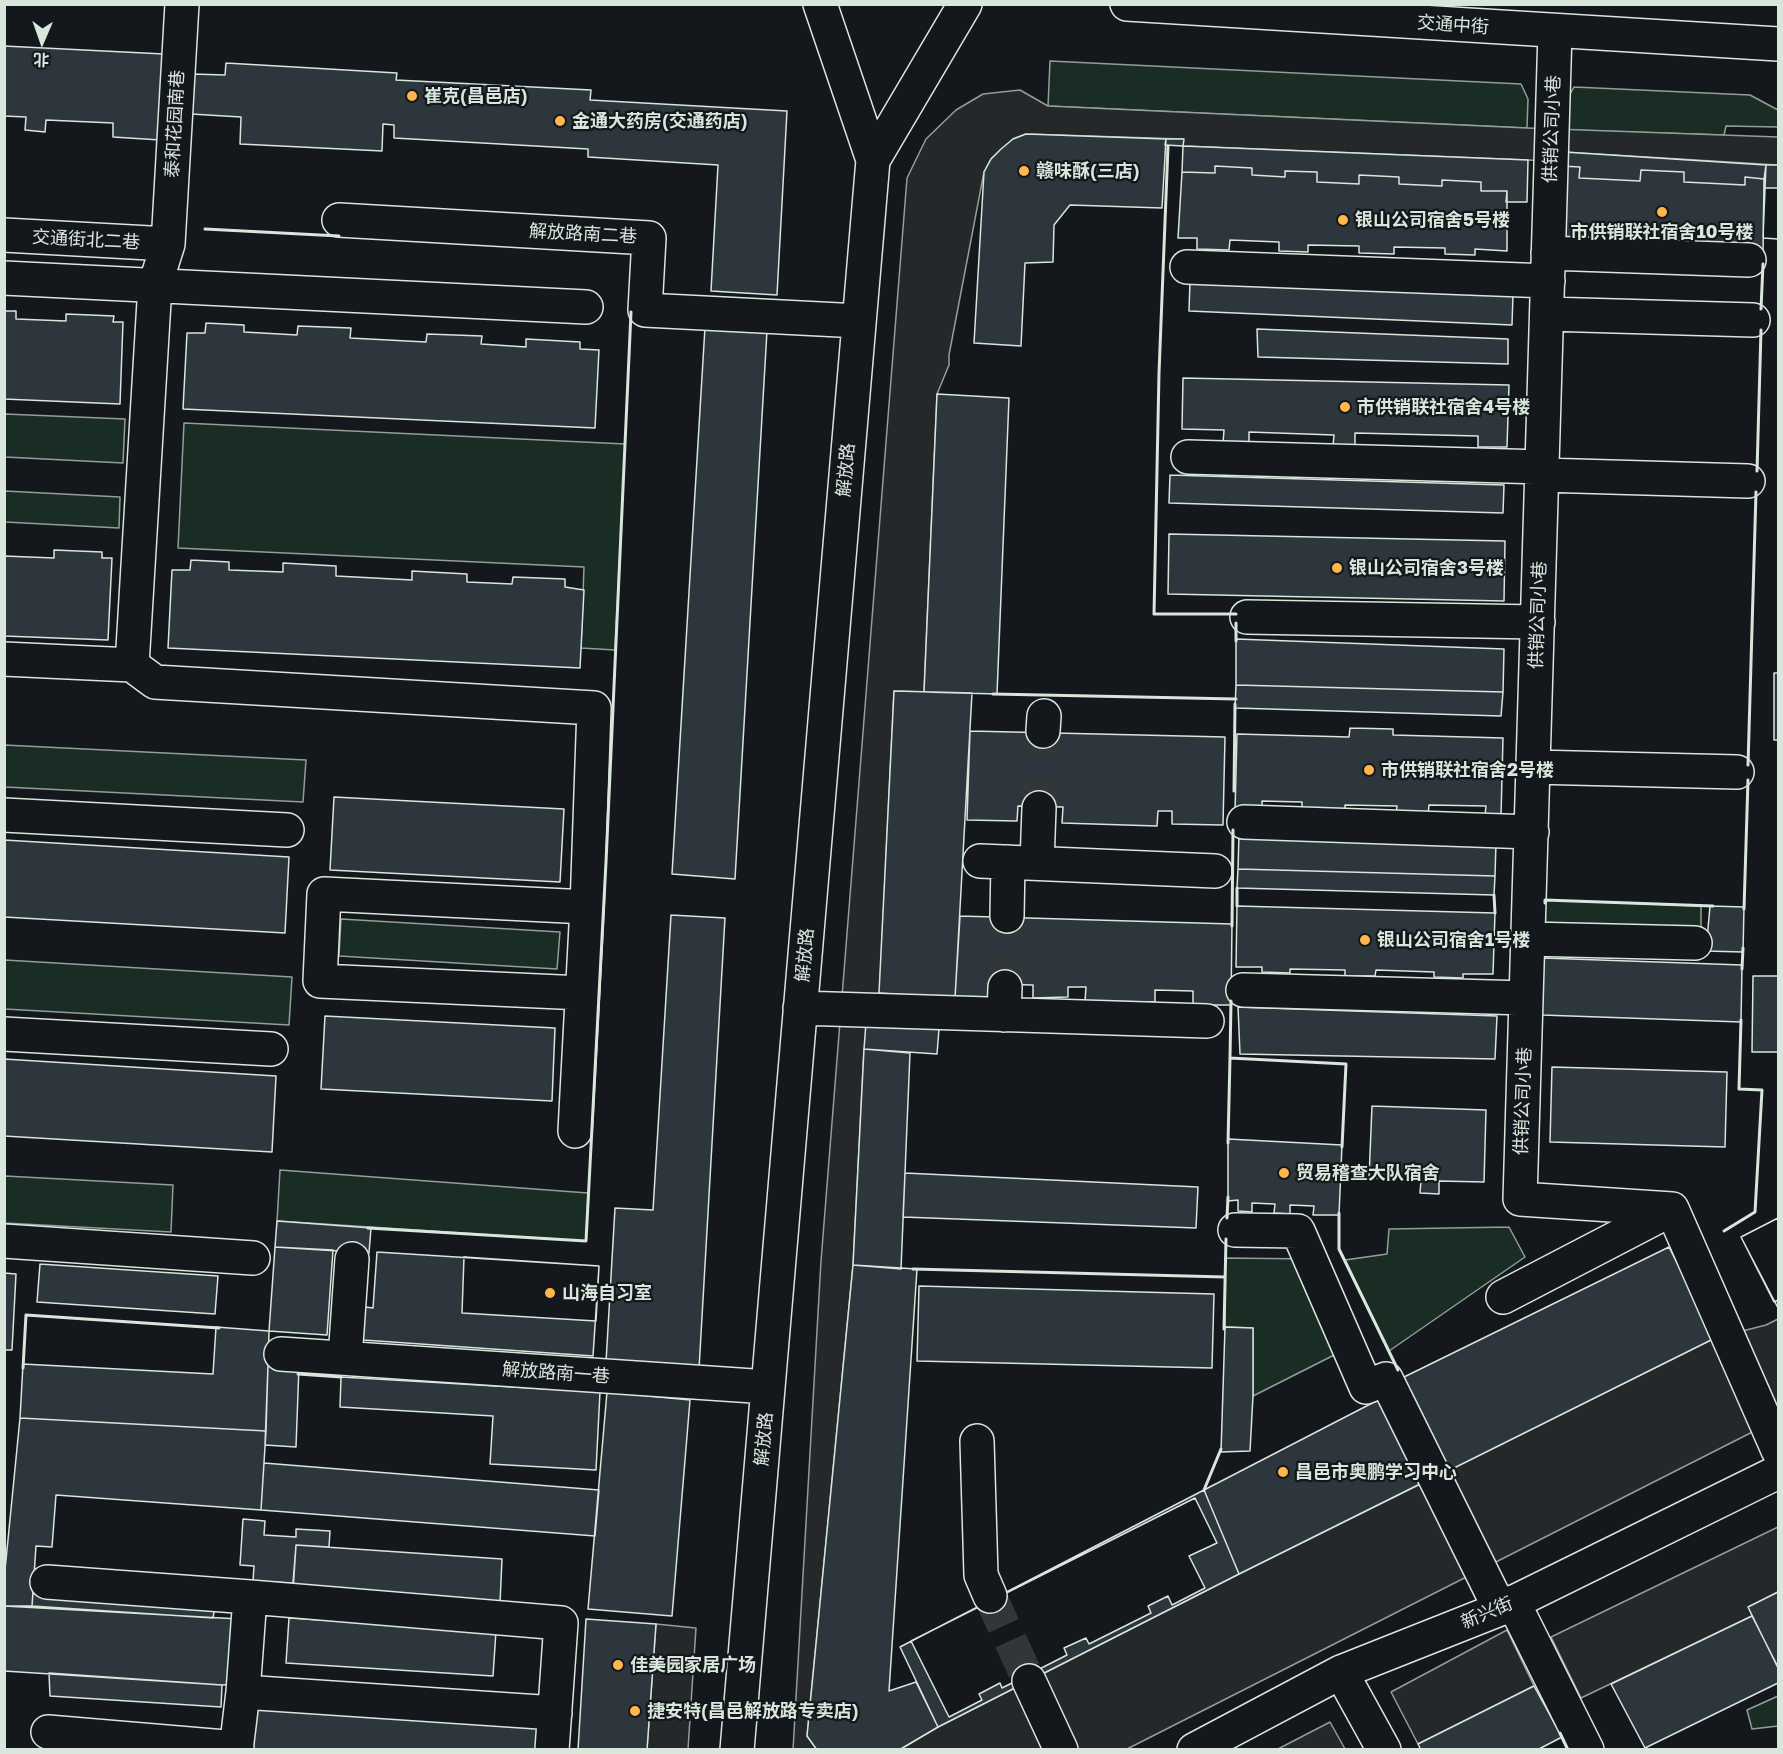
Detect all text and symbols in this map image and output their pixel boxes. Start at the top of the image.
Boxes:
north arrow [12,12,72,72]
street label: 交通中街 [1416,12,1490,38]
text: 北 [33,50,50,70]
street label: 泰和花园南巷 [161,70,189,178]
street label: 供销公司小巷 [1539,75,1565,183]
place label: 崔克(昌邑店) [424,85,528,107]
marker: 崔克(昌邑店) [405,89,419,103]
place label: 金通大药房(交通药店) [572,110,748,132]
marker: 金通大药房(交通药店) [553,114,567,128]
place label: 赣味酥(三店) [1036,160,1140,182]
marker: 赣味酥(三店) [1017,164,1031,178]
marker: 市供销联社宿舍10号楼 [1655,205,1669,219]
place label: 银山公司宿舍5号楼 [1355,209,1510,231]
marker: 银山公司宿舍5号楼 [1336,213,1350,227]
street label: 解放路南二巷 [529,220,637,248]
place label: 市供销联社宿舍10号楼 [1571,221,1753,243]
street label: 交通街北二巷 [32,226,140,254]
place label: 市供销联社宿舍4号楼 [1357,396,1530,418]
marker: 市供销联社宿舍4号楼 [1338,400,1352,414]
street label: 解放路 [833,442,859,498]
place label: 银山公司宿舍3号楼 [1349,557,1504,579]
marker: 银山公司宿舍3号楼 [1330,561,1344,575]
street label: 供销公司小巷 [1525,561,1551,669]
place label: 市供销联社宿舍2号楼 [1381,759,1554,781]
marker: 市供销联社宿舍2号楼 [1362,763,1376,777]
street label: 解放路 [792,927,818,983]
place label: 银山公司宿舍1号楼 [1377,929,1530,951]
marker: 银山公司宿舍1号楼 [1358,933,1372,947]
street label: 供销公司小巷 [1510,1047,1536,1155]
place label: 贸易稽查大队宿舍 [1296,1162,1440,1184]
marker: 贸易稽查大队宿舍 [1277,1166,1291,1180]
place label: 山海自习室 [562,1282,652,1304]
marker: 山海自习室 [543,1286,557,1300]
street label: 解放路南一巷 [501,1358,611,1388]
street label: 解放路 [751,1411,777,1467]
place label: 昌邑市奥鹏学习中心 [1295,1461,1457,1483]
marker: 昌邑市奥鹏学习中心 [1276,1465,1290,1479]
street label: 新兴街 [1458,1593,1516,1633]
place label: 佳美园家居广场 [630,1654,756,1676]
marker: 佳美园家居广场 [611,1658,625,1672]
place label: 捷安特(昌邑解放路专卖店) [647,1700,859,1722]
marker: 捷安特(昌邑解放路专卖店) [628,1704,642,1718]

